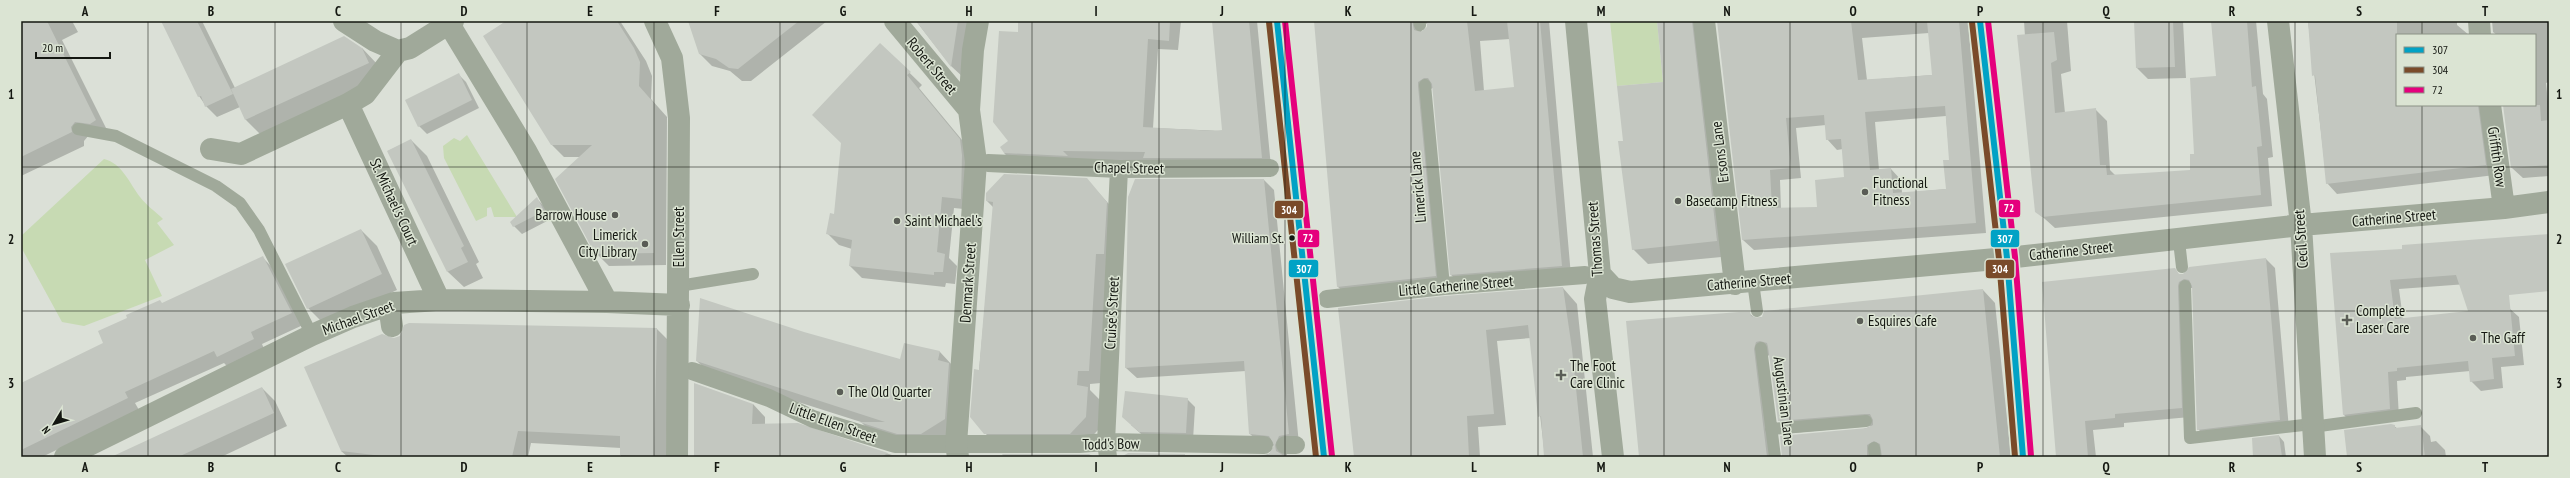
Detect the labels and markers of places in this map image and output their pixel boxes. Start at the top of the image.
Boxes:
place label: Functional Fitness [1873,173,1928,209]
marker: Functional Fitness [1860,187,1870,197]
place label: Basecamp Fitness [1686,191,1778,210]
marker: Basecamp Fitness [1673,196,1683,206]
place label: Barrow House [535,205,607,224]
marker: Barrow House [610,210,620,220]
place label: Saint Michael's [905,211,982,230]
marker: Saint Michael's [892,216,902,226]
place label: Limerick City Library [579,225,637,261]
place label: William St. [1232,229,1284,247]
marker: William St. [1287,233,1297,243]
marker: Limerick City Library [640,239,650,249]
place label: Complete Laser Care [2356,301,2410,337]
place label: Esquires Cafe [1868,311,1937,330]
marker: Complete Laser Care [2341,314,2353,326]
marker: Esquires Cafe [1855,316,1865,326]
place label: The Gaff [2481,328,2526,347]
marker: The Gaff [2468,333,2478,343]
place label: The Foot Care Clinic [1570,356,1626,392]
marker: The Foot Care Clinic [1555,369,1567,381]
place label: The Old Quarter [848,382,933,401]
marker: The Old Quarter [835,387,845,397]

